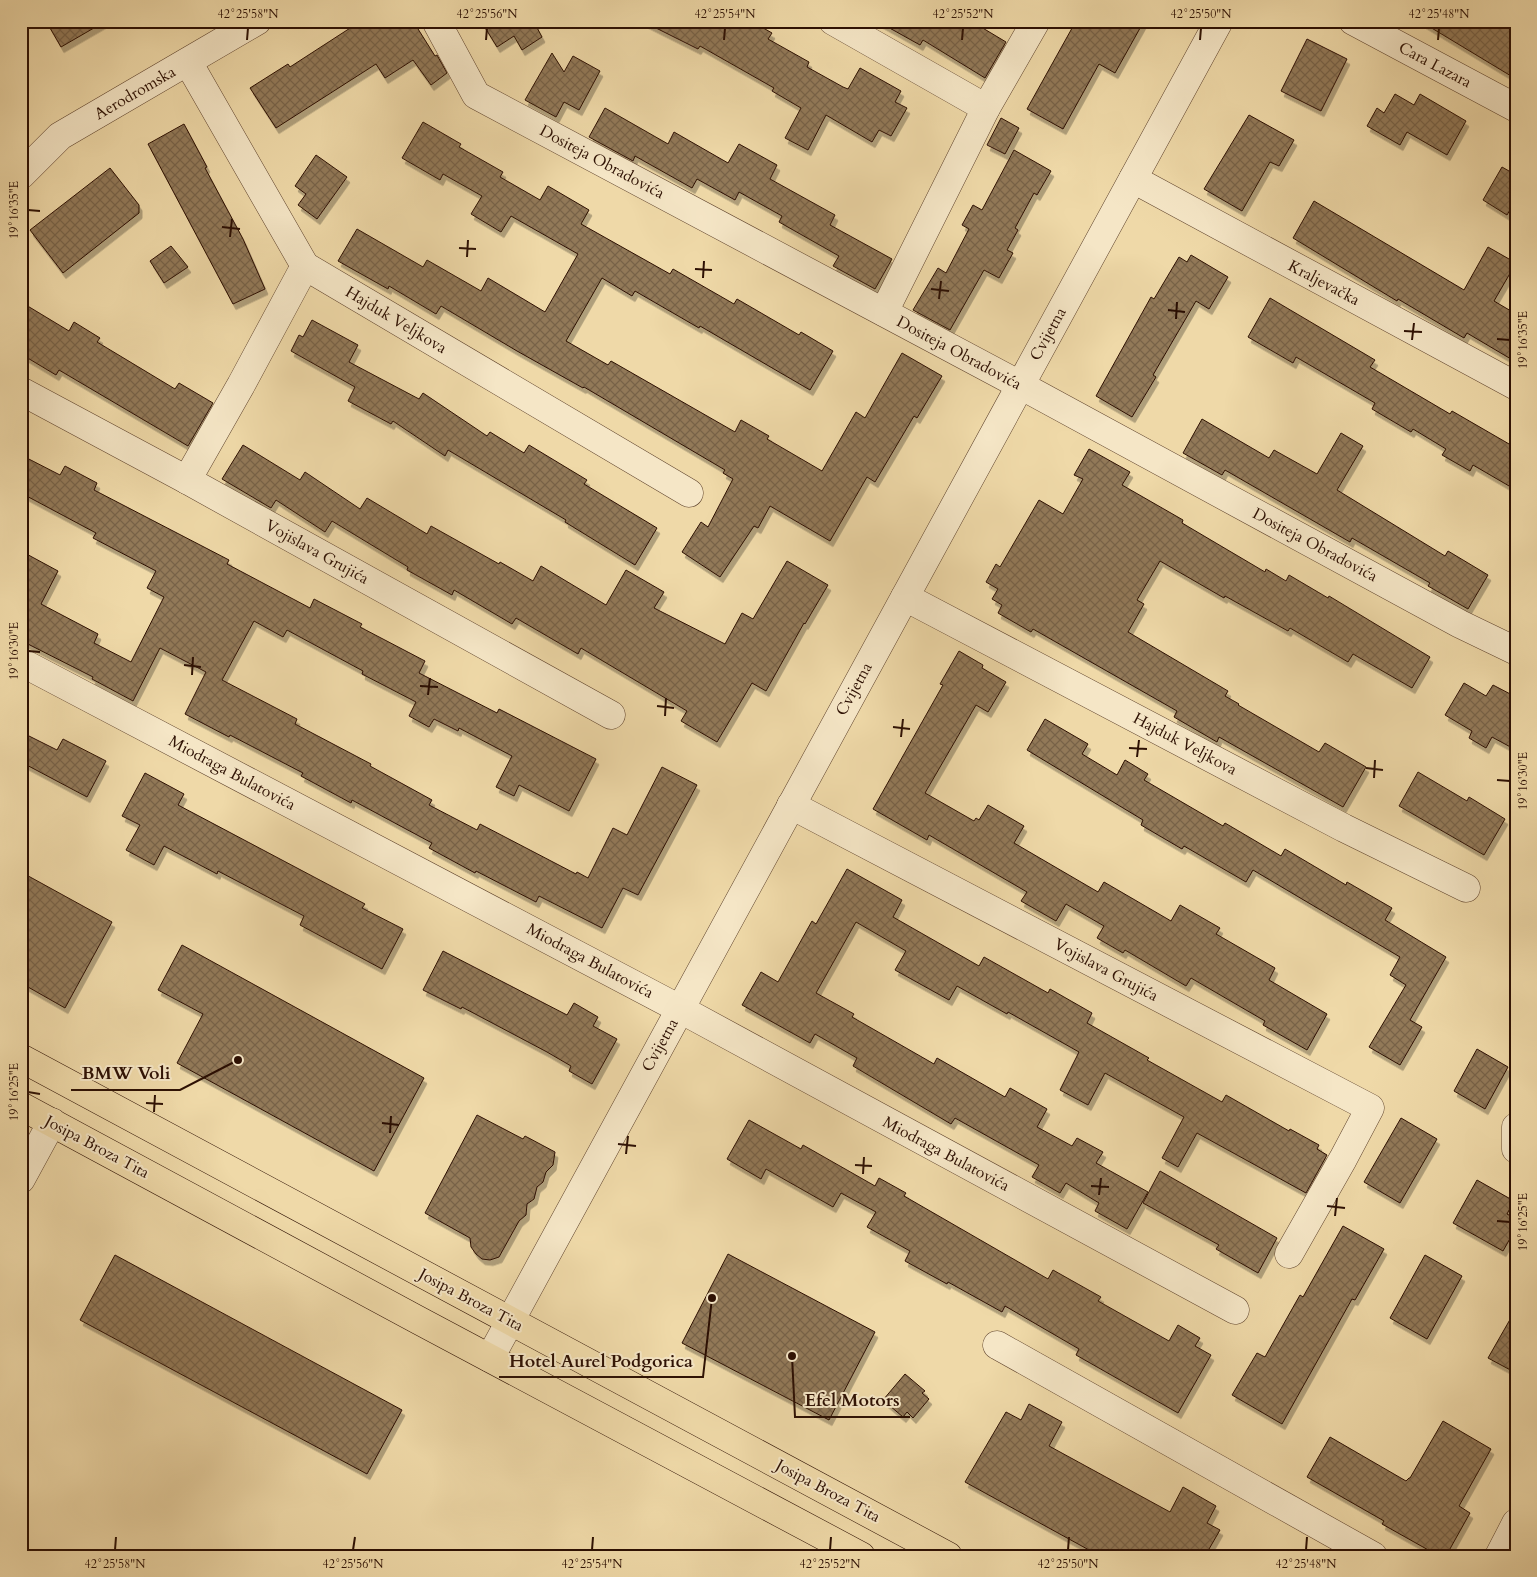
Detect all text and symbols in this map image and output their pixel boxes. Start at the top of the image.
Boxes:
text: 42°25'58"N [218,6,279,22]
text: 42°25'56"N [457,6,518,22]
text: 42°25'54"N [695,6,756,22]
text: 42°25'52"N [933,6,994,22]
text: 42°25'50"N [1171,6,1232,22]
text: 42°25'48"N [1409,6,1470,22]
street label: Cara Lazara [1395,37,1475,93]
street label: Aerodromska [90,61,180,125]
street label: Dositeja Obradovića [536,120,668,204]
text: 19°16'35"E [6,181,22,239]
street label: Kraljevačka [1284,255,1364,311]
street label: Hajduk Veljkova [341,281,451,359]
street label: Cvijetna [1024,303,1072,365]
street label: Dositeja Obradovića [893,311,1025,395]
text: 19°16'35"E [1515,311,1531,369]
street label: Dositeja Obradovića [1249,503,1381,587]
street label: Vojislava Grujića [261,514,373,590]
text: 19°16'30"E [6,622,22,680]
street label: Cvijetna [830,658,878,720]
street label: Hajduk Veljkova [1129,707,1241,781]
street label: Miodraga Bulatovića [165,730,299,816]
text: 19°16'30"E [1515,752,1531,810]
street label: Miodraga Bulatovića [523,918,657,1004]
street label: Vojislava Grujića [1050,933,1162,1007]
street label: Cvijetna [636,1014,684,1076]
callout: BMW Voli [71,1057,180,1090]
text: BMW Voli [81,1061,171,1086]
text: 19°16'25"E [6,1063,22,1121]
street label: Josipa Broza Tita [39,1109,153,1184]
street label: Miodraga Bulatovića [879,1111,1013,1197]
text: 19°16'25"E [1515,1193,1531,1251]
street label: Josipa Broza Tita [413,1262,527,1337]
callout: Hotel Aurel Podgorica [499,1344,703,1377]
text: Hotel Aurel Podgorica [509,1349,693,1374]
callout: Efel Motors [795,1384,910,1417]
text: Efel Motors [804,1388,900,1413]
street label: Josipa Broza Tita [770,1453,884,1528]
text: 42°25'58"N [85,1556,146,1572]
text: 42°25'56"N [323,1556,384,1572]
text: 42°25'54"N [562,1556,623,1572]
text: 42°25'52"N [800,1556,861,1572]
text: 42°25'50"N [1038,1556,1099,1572]
text: 42°25'48"N [1276,1556,1337,1572]

